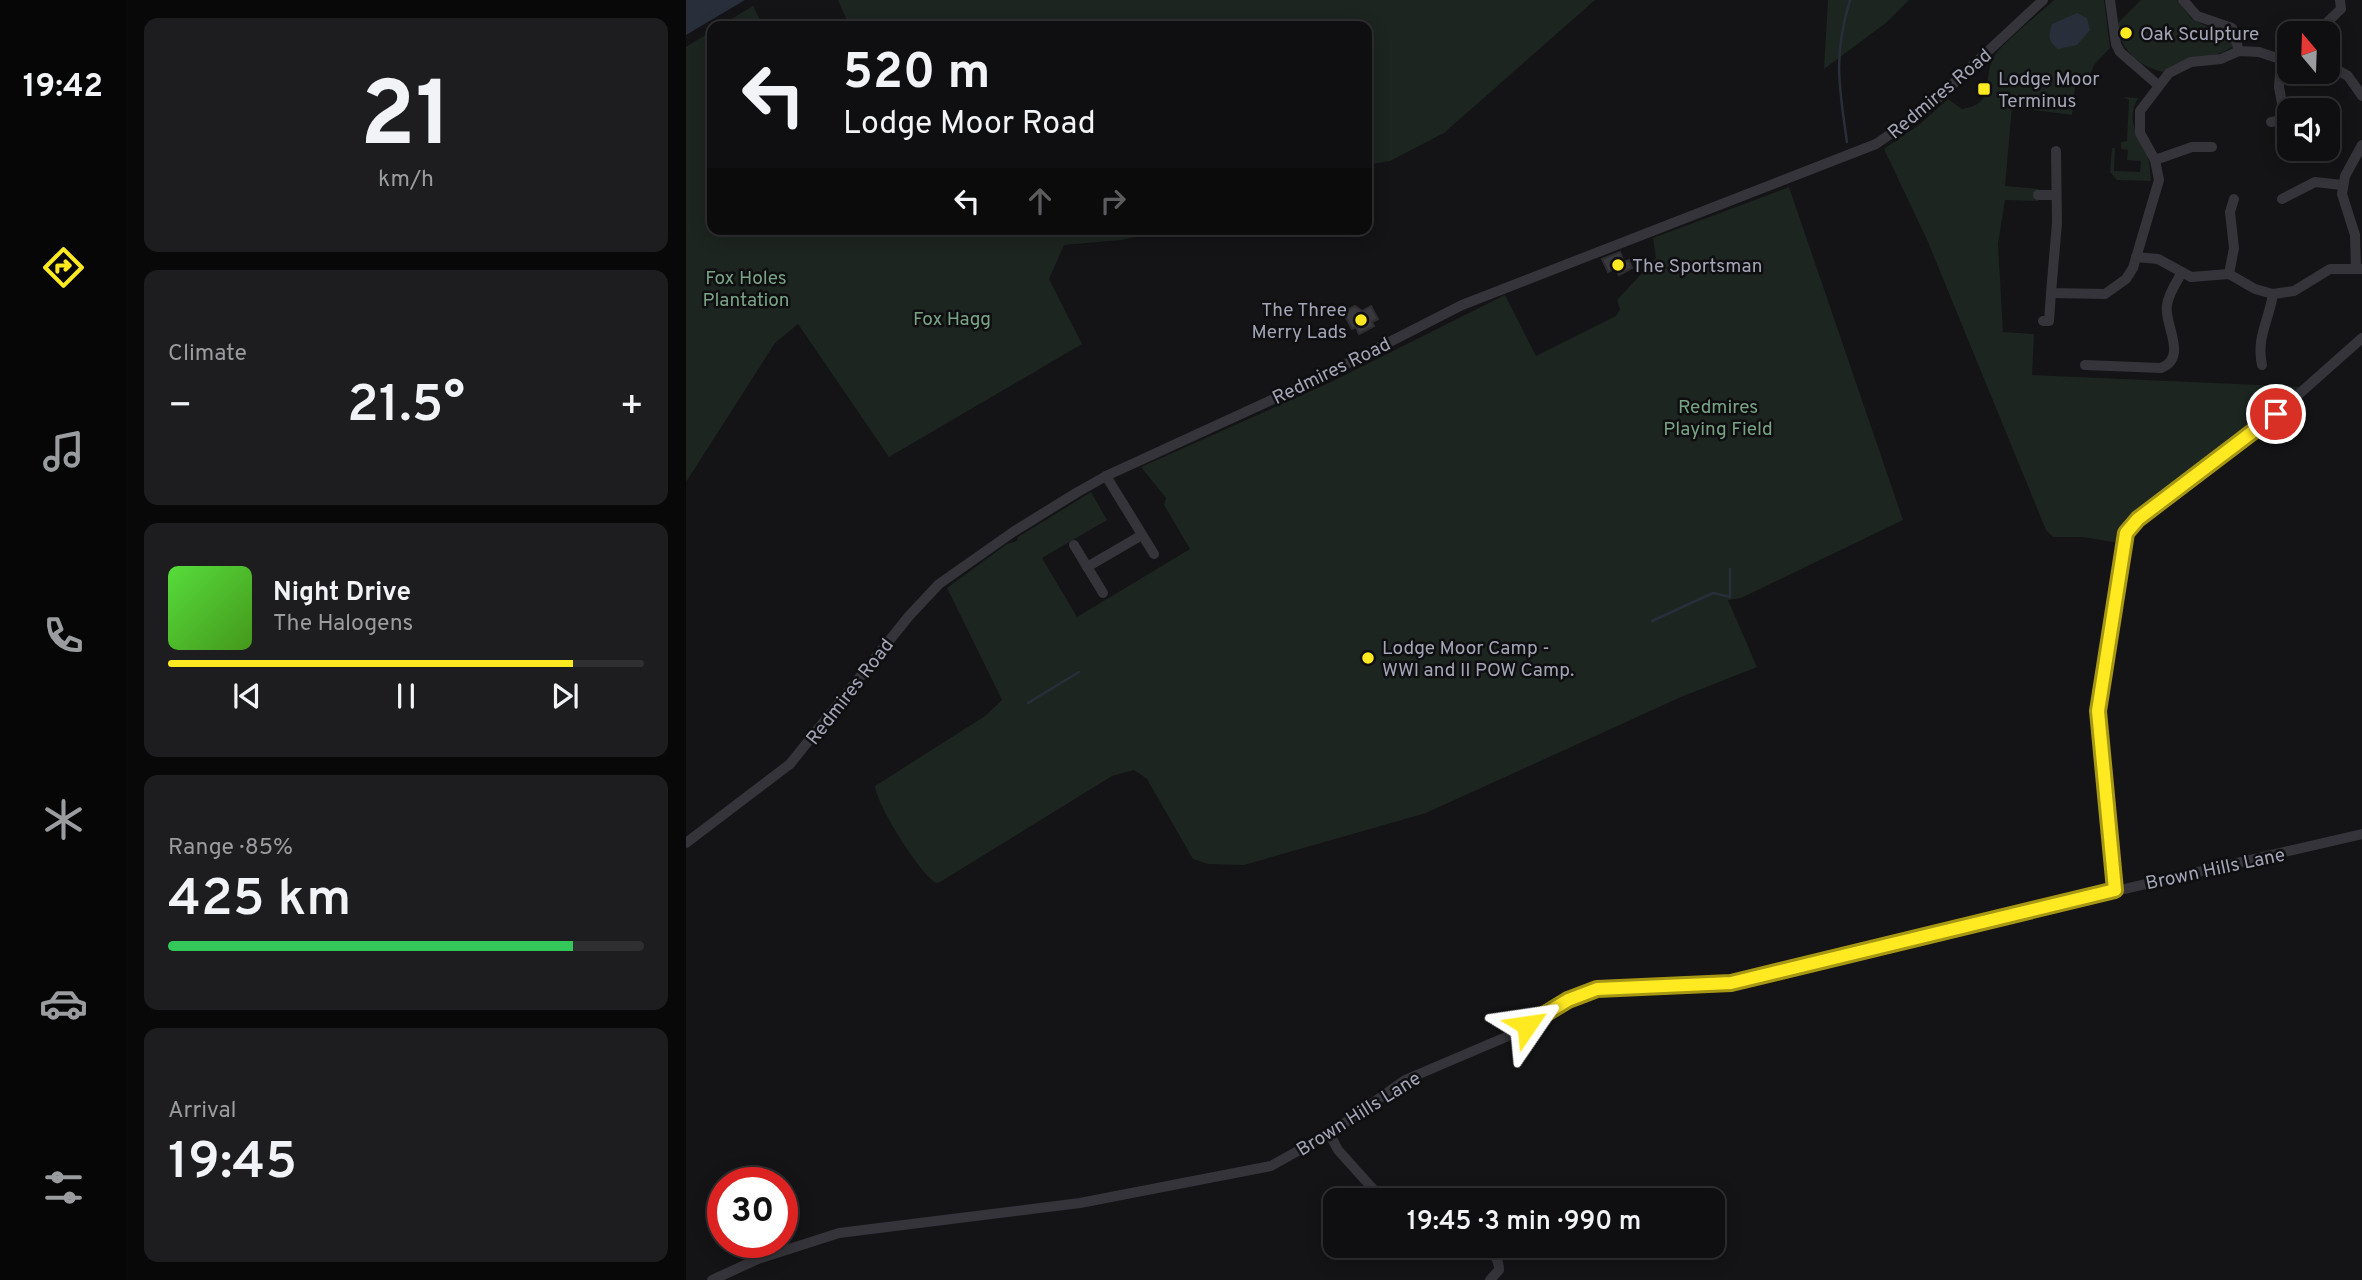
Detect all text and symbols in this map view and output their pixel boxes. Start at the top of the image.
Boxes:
north arrow [2277,21,2340,84]
map controls [2277,21,2340,161]
place label: Oak Sculpture [2140,23,2259,47]
marker: Oak Sculpture [2118,25,2134,41]
text: 520 m [843,44,990,106]
street label: Redmires Road [1883,44,1997,145]
icon: left [728,49,819,140]
text: 21 [360,63,452,178]
text: 19:42 [23,68,103,108]
place label: Lodge Moor Terminus [1998,68,2100,114]
marker: Lodge Moor Terminus [1976,81,1992,97]
button: sound [2277,98,2340,161]
text: Lodge Moor Road [843,105,1096,145]
text: km/h [378,166,434,195]
icon: left [948,182,986,220]
icon: ahead [1021,182,1059,220]
icon: right [1094,182,1132,220]
icon: directions [39,243,88,292]
place label: The Sportsman [1632,255,1762,279]
marker: The Sportsman [1610,257,1626,273]
park label: Fox Holes Plantation [702,267,790,313]
place label: The Three Merry Lads [1251,299,1347,345]
park label: Fox Hagg [913,308,991,332]
marker: The Three Merry Lads [1353,312,1369,328]
street label: Redmires Road [1269,333,1395,411]
text: Climate [168,340,247,369]
text: 21.5° [347,374,465,440]
text: − [168,383,193,432]
text: + [619,383,644,432]
pin [2246,384,2306,444]
icon: arrive [2257,395,2295,433]
park label: Redmires Playing Field [1663,396,1773,442]
icon: music [39,427,88,476]
text: Night Drive [273,577,411,610]
text: The Halogens [273,610,413,639]
icon: phone [39,611,88,660]
street label: Redmires Road [802,634,900,750]
place label: Lodge Moor Camp - WWI and II POW Camp. [1382,637,1574,683]
marker: Lodge Moor Camp - WWI and II POW Camp. [1360,650,1376,666]
icon: previous [228,677,266,715]
icon: pause [387,677,425,715]
icon: next [546,677,584,715]
icon: climate [39,795,88,844]
text: Range · 85% [168,834,293,863]
street label: Brown Hills Lane [2143,843,2287,896]
text: 425 km [168,868,351,934]
icon: car [39,979,88,1028]
position arrow [1490,988,1564,1062]
street label: Brown Hills Lane [1292,1067,1426,1163]
text: Arrival [168,1097,237,1126]
text: 19:45 [168,1131,297,1197]
icon: filters [39,1163,88,1212]
speed limit sign: 30 [707,1167,798,1258]
text: 19:45 · 3 min · 990 m [1407,1206,1641,1239]

